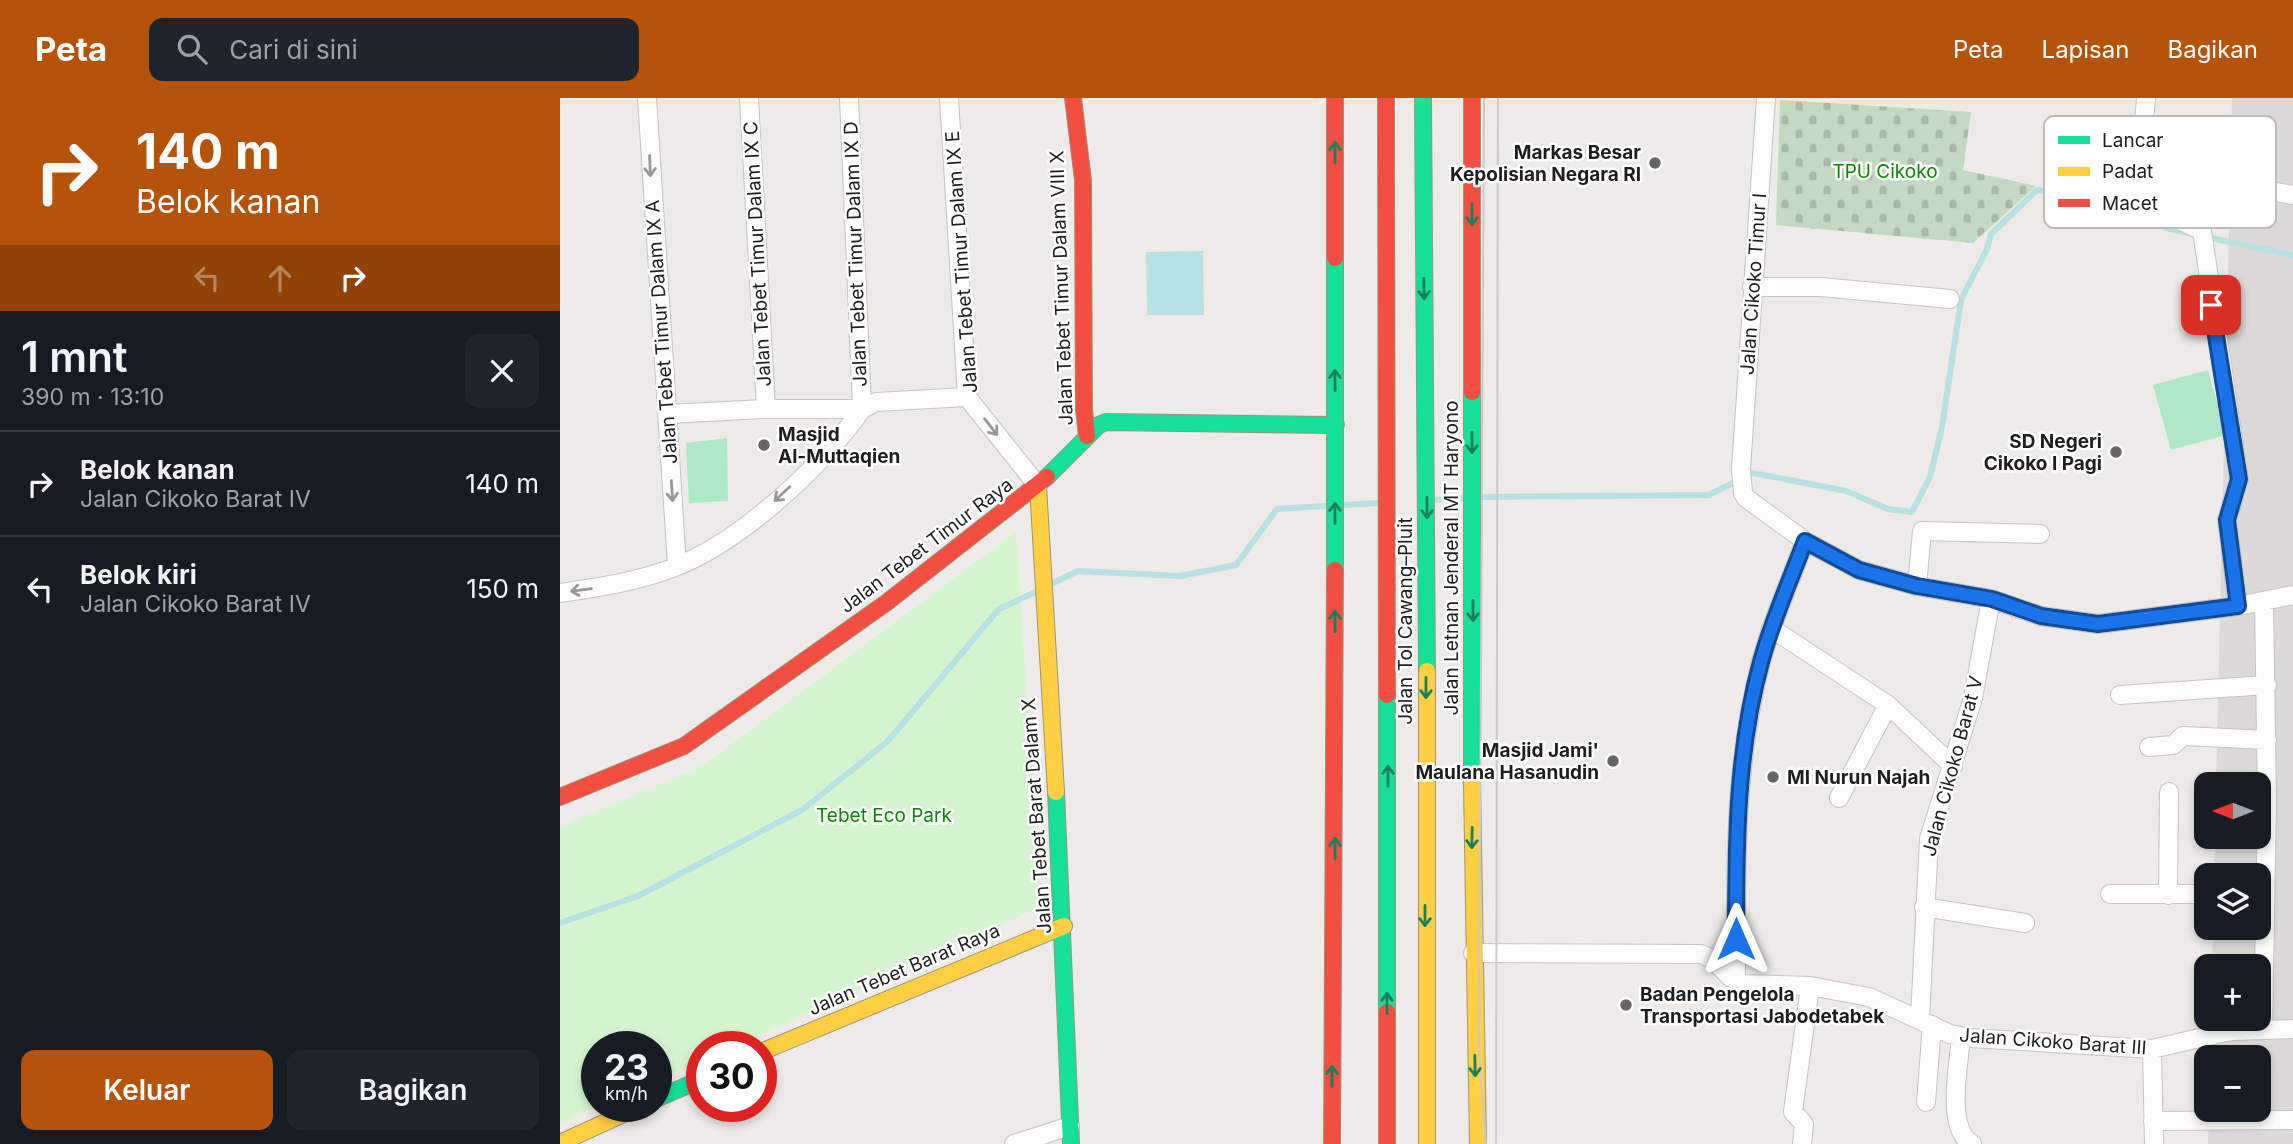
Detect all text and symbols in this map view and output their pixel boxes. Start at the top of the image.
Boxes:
search box [149,18,639,81]
text: Peta [35,29,107,69]
icon: search [173,30,211,68]
text: Cari di sini [229,34,358,65]
text: Peta [1953,35,2004,64]
text: Lapisan [2042,35,2129,64]
text: Bagikan [2167,35,2258,64]
legend [2044,116,2276,228]
street label: Jalan Tebet Timur Dalam IX C [739,121,776,387]
street label: Jalan Tebet Timur Dalam IX D [839,121,872,387]
text: 140 m [136,122,280,181]
icon: right [21,126,112,217]
text: Lancar [2102,129,2164,152]
street label: Jalan Tebet Timur Dalam IX E [941,130,982,394]
one-way arrow [1328,141,1342,164]
place label: Markas Besar Kepolisian Negara RI [1450,141,1641,186]
street label: Jalan Tebet Timur Dalam VIII X [1045,150,1078,426]
one-way arrow [644,154,657,177]
marker: Markas Besar Kepolisian Negara RI [1647,155,1663,171]
park label: TPU Cikoko [1832,160,1938,183]
text: Padat [2102,160,2153,183]
text: Belok kanan [136,182,320,221]
street label: Jalan Cikoko Timur I [1736,192,1771,376]
text: Macet [2102,192,2158,215]
street label: Jalan Tebet Timur Dalam IX A [641,199,682,465]
one-way arrow [1465,203,1479,226]
icon: left [188,259,226,297]
icon: ahead [261,259,299,297]
icon: right [334,259,372,297]
pin [2181,275,2241,335]
one-way arrow [1417,277,1431,300]
icon: arrive [2192,286,2230,324]
text: 1 mnt [21,331,128,382]
button: close [465,334,539,408]
one-way arrow [1329,369,1342,392]
text: 390 m · 13:10 [21,383,164,411]
street label: Jalan Letnan Jenderal MT Haryono [1440,401,1463,715]
one-way arrow [984,418,999,436]
place label: Masjid Al-Muttaqien [778,423,900,468]
place label: SD Negeri Cikoko I Pagi [1984,430,2102,475]
one-way arrow [1465,431,1479,454]
marker: Masjid Al-Muttaqien [756,437,772,453]
marker: SD Negeri Cikoko I Pagi [2108,444,2124,460]
text: Belok kanan [80,454,235,485]
icon: right [21,465,59,503]
text: 140 m [465,468,539,499]
street label: Jalan Tebet Timur Raya [835,473,1017,618]
one-way arrow [666,479,679,502]
text: Jalan Cikoko Barat IV [80,485,311,513]
one-way arrow [774,486,791,503]
one-way arrow [1420,496,1434,519]
one-way arrow [1328,501,1342,524]
street label: Jalan Tol Cawang–Pluit [1394,517,1417,725]
text: Belok kiri [80,559,197,590]
icon: left [21,570,59,608]
text: 150 m [466,573,539,604]
one-way arrow [570,584,593,597]
text: Jalan Cikoko Barat IV [80,590,311,618]
one-way arrow [1466,599,1480,622]
one-way arrow [1328,610,1342,633]
street label: Jalan Cikoko Barat V [1917,674,1988,859]
one-way arrow [1419,676,1433,699]
street label: Jalan Tebet Barat Dalam X [1017,697,1056,935]
place label: Masjid Jami' Maulana Hasanudin [1415,739,1599,784]
marker: Masjid Jami' Maulana Hasanudin [1605,753,1621,769]
one-way arrow [1381,764,1394,787]
place label: MI Nurun Najah [1787,766,1930,789]
marker: MI Nurun Najah [1765,769,1781,785]
north arrow [2194,772,2272,849]
map controls [2194,772,2271,1122]
park label: Tebet Eco Park [816,804,952,827]
one-way arrow [1465,827,1479,850]
one-way arrow [1328,837,1342,860]
button: layers [2194,863,2271,940]
position arrow [1699,902,1773,976]
one-way arrow [1418,904,1432,927]
street label: Jalan Tebet Barat Raya [805,919,1003,1020]
button: + [2194,954,2271,1031]
place label: Badan Pengelola Transportasi Jabodetabek [1640,983,1884,1028]
one-way arrow [1380,992,1394,1015]
marker: Badan Pengelola Transportasi Jabodetabek [1618,997,1634,1013]
street label: Jalan Cikoko Barat III [1959,1023,2147,1060]
speed limit sign: 30 [686,1031,777,1122]
button: − [2194,1045,2271,1122]
text: 23 [604,1046,649,1088]
button: Keluar [21,1050,273,1130]
button: Bagikan [287,1050,539,1130]
one-way arrow [1468,1054,1482,1077]
one-way arrow [1325,1065,1338,1088]
text: km/h [605,1083,648,1104]

